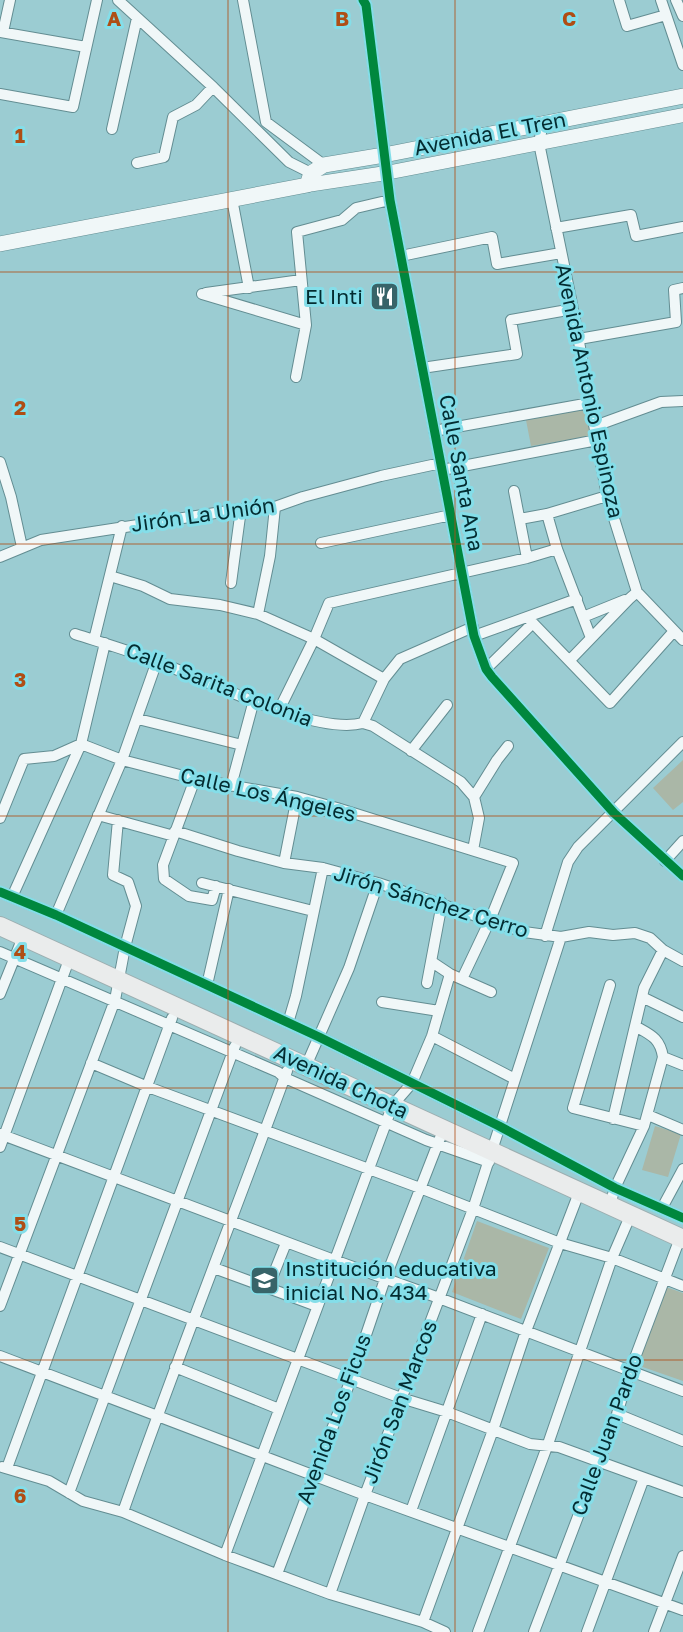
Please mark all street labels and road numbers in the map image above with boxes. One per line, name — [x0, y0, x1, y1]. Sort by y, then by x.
street label: Avenida El Tren — [412, 106, 568, 160]
street label: Avenida Antonio Espinoza — [550, 261, 630, 520]
street label: Calle Santa Ana — [434, 392, 490, 553]
street label: Jirón La Unión — [129, 491, 276, 537]
street label: Calle Sarita Colonia — [122, 636, 316, 732]
street label: Calle Los Ángeles — [178, 761, 359, 827]
street label: Jirón Sánchez Cerro — [331, 859, 532, 943]
street label: Avenida Chota — [270, 1039, 413, 1124]
street label: Jirón San Marcos — [356, 1316, 442, 1487]
street label: Avenida Los Ficus — [290, 1330, 376, 1507]
street label: Calle Juan Pardo — [565, 1350, 647, 1519]

